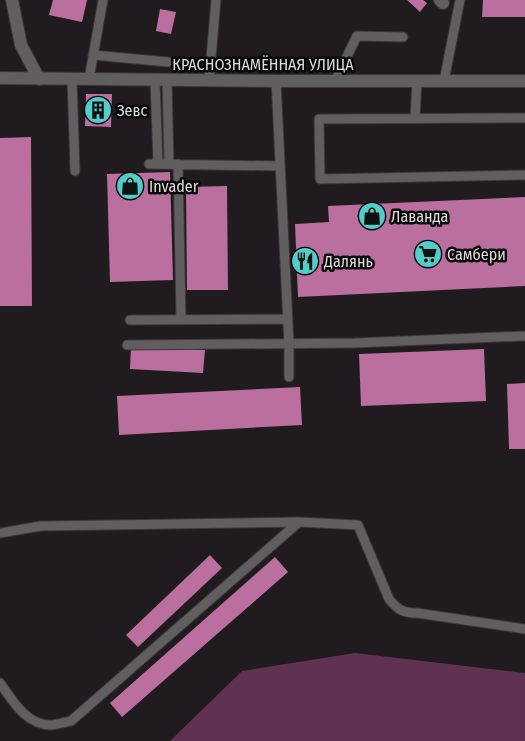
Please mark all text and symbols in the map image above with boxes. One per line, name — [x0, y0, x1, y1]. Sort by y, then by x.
street label: КРАСНОЗНАМЁННАЯ УЛИЦА — [172, 55, 354, 74]
building icon: Зевс — [83, 95, 113, 125]
place label: Зевс — [117, 101, 147, 120]
shop icon: Invader — [115, 171, 145, 201]
place label: Invader — [149, 177, 199, 196]
shop icon: Лаванда — [357, 201, 387, 231]
place label: Лаванда — [391, 207, 449, 226]
supermarket icon: Самбери — [413, 239, 443, 269]
place label: Самбери — [447, 245, 506, 264]
restaurant icon: Далянь — [290, 246, 320, 276]
place label: Далянь — [323, 252, 373, 271]

